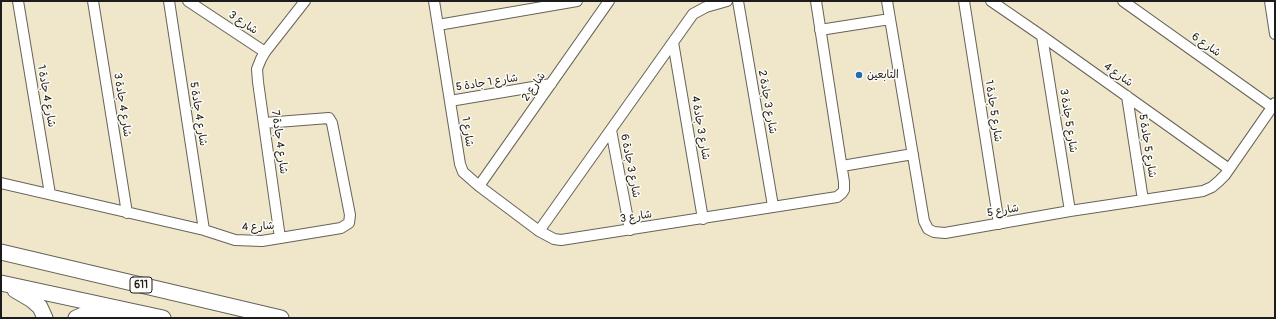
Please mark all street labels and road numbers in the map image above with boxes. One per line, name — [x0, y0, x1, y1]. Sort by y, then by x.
street label: شارع 3 — [226, 8, 260, 38]
street label: شارع 6 — [1189, 30, 1223, 60]
street label: شارع 4 — [1101, 60, 1135, 90]
street label: شارع 4 جادة 1 — [34, 64, 58, 128]
street label: شارع 3 جادة 2 — [755, 69, 779, 135]
street label: شارع 2 — [519, 70, 549, 104]
street label: شارع 4 جادة 3 — [110, 72, 134, 138]
street label: شارع 1 جادة 5 — [455, 72, 519, 94]
street label: شارع 5 جادة 1 — [982, 79, 1004, 143]
street label: شارع 4 جادة 5 — [186, 81, 210, 147]
street label: شارع 5 جادة 3 — [1056, 88, 1080, 154]
street label: شارع 3 جادة 4 — [688, 95, 712, 161]
street label: شارع 4 جادة 7 — [268, 109, 290, 175]
street label: شارع 5 جادة 5 — [1135, 113, 1159, 179]
street label: شارع 1 — [458, 116, 476, 148]
street label: شارع 3 جادة 6 — [617, 133, 643, 199]
street label: شارع 5 — [986, 202, 1020, 220]
street label: شارع 3 — [619, 208, 653, 226]
street label: شارع 4 — [241, 220, 275, 234]
road number: 611 — [130, 277, 152, 293]

